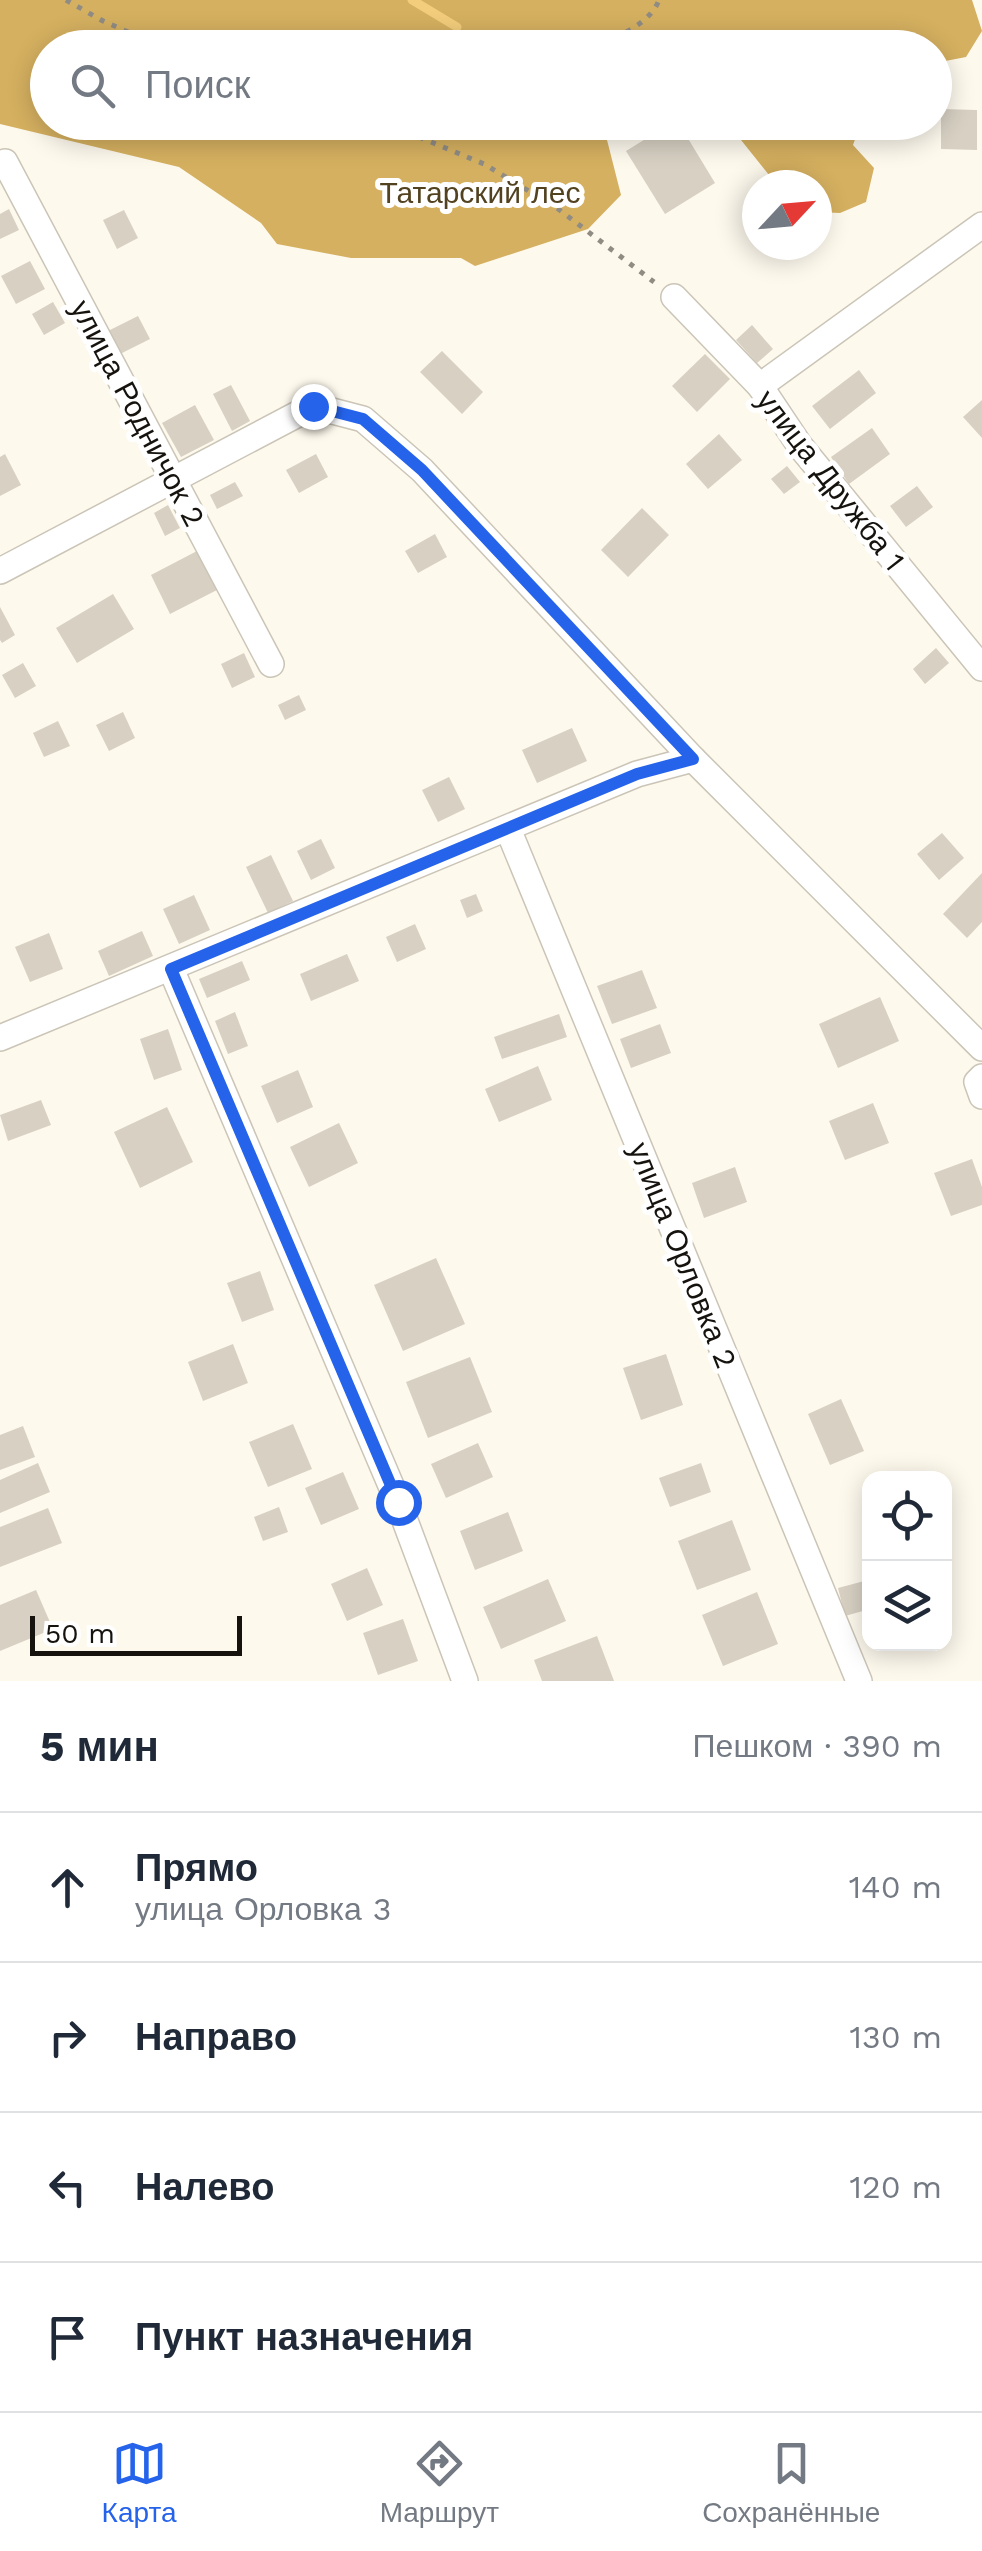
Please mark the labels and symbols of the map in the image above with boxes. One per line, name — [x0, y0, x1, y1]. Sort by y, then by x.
north arrow — [742, 170, 832, 260]
park label: Татарский лес — [380, 175, 580, 210]
street label: улица Родничок 2 — [64, 294, 212, 532]
street label: улица Дружба 1 — [750, 383, 912, 577]
route end — [291, 384, 337, 430]
street label: улица Орловка 2 — [622, 1137, 744, 1373]
route start — [376, 1480, 422, 1526]
scale bar — [30, 1611, 242, 1656]

